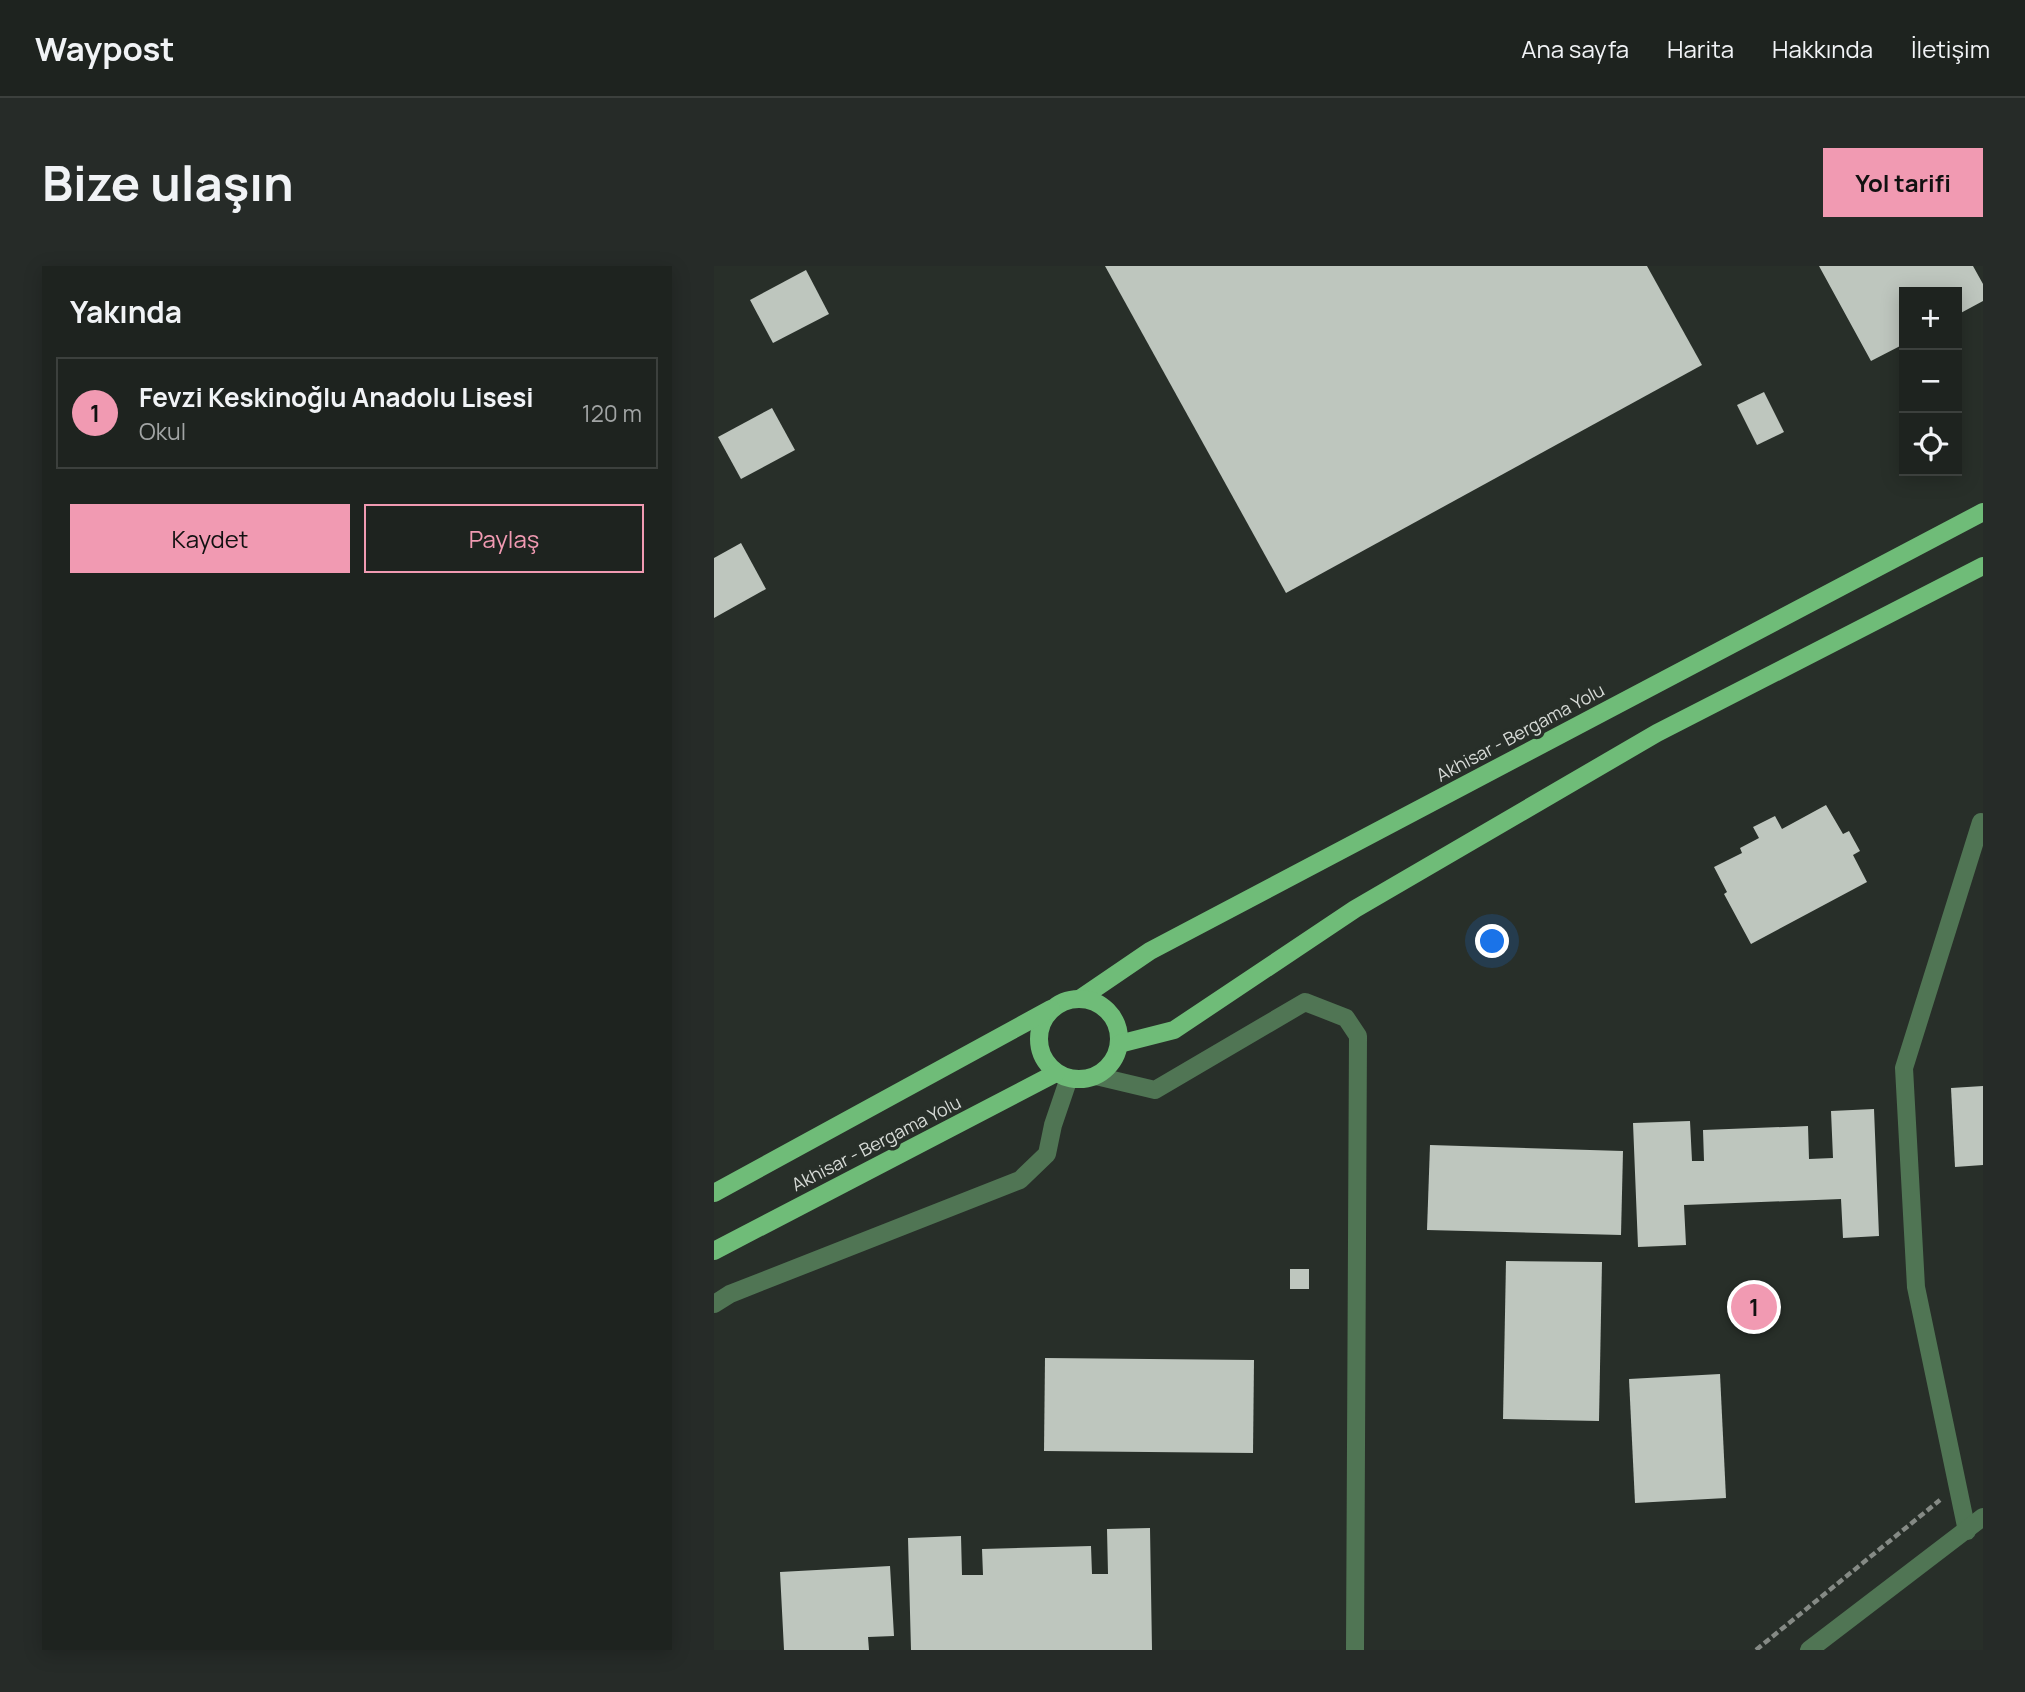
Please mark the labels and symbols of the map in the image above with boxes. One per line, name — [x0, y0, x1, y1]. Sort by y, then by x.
street label: Akhisar - Bergama Yolu — [1432, 677, 1608, 787]
your location — [1475, 924, 1509, 958]
street label: Akhisar - Bergama Yolu — [787, 1090, 965, 1196]
pin: 1 — [1731, 1281, 1777, 1333]

